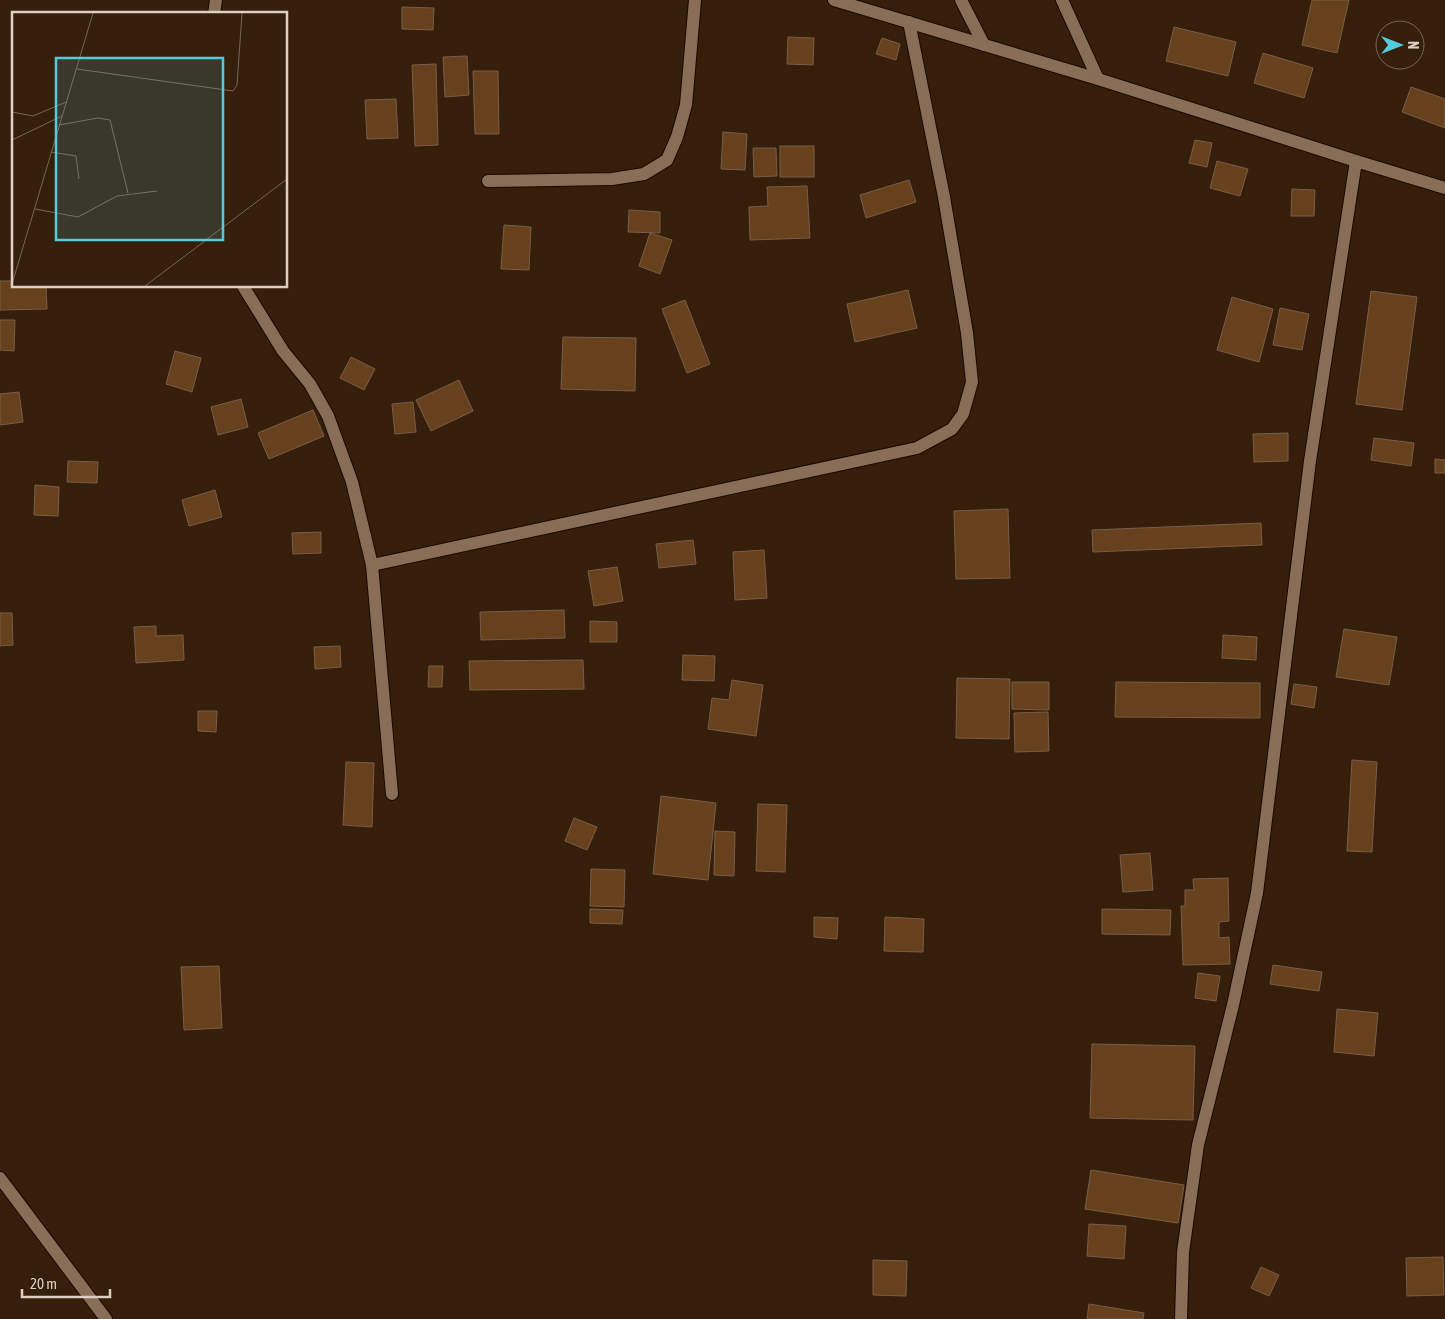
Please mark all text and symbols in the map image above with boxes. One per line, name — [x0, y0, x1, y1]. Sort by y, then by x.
inset map — [12, 12, 288, 288]
north arrow — [1375, 20, 1425, 70]
text: N — [1405, 41, 1421, 49]
scale bar — [22, 1266, 110, 1298]
text: 20 m — [30, 1275, 57, 1292]

